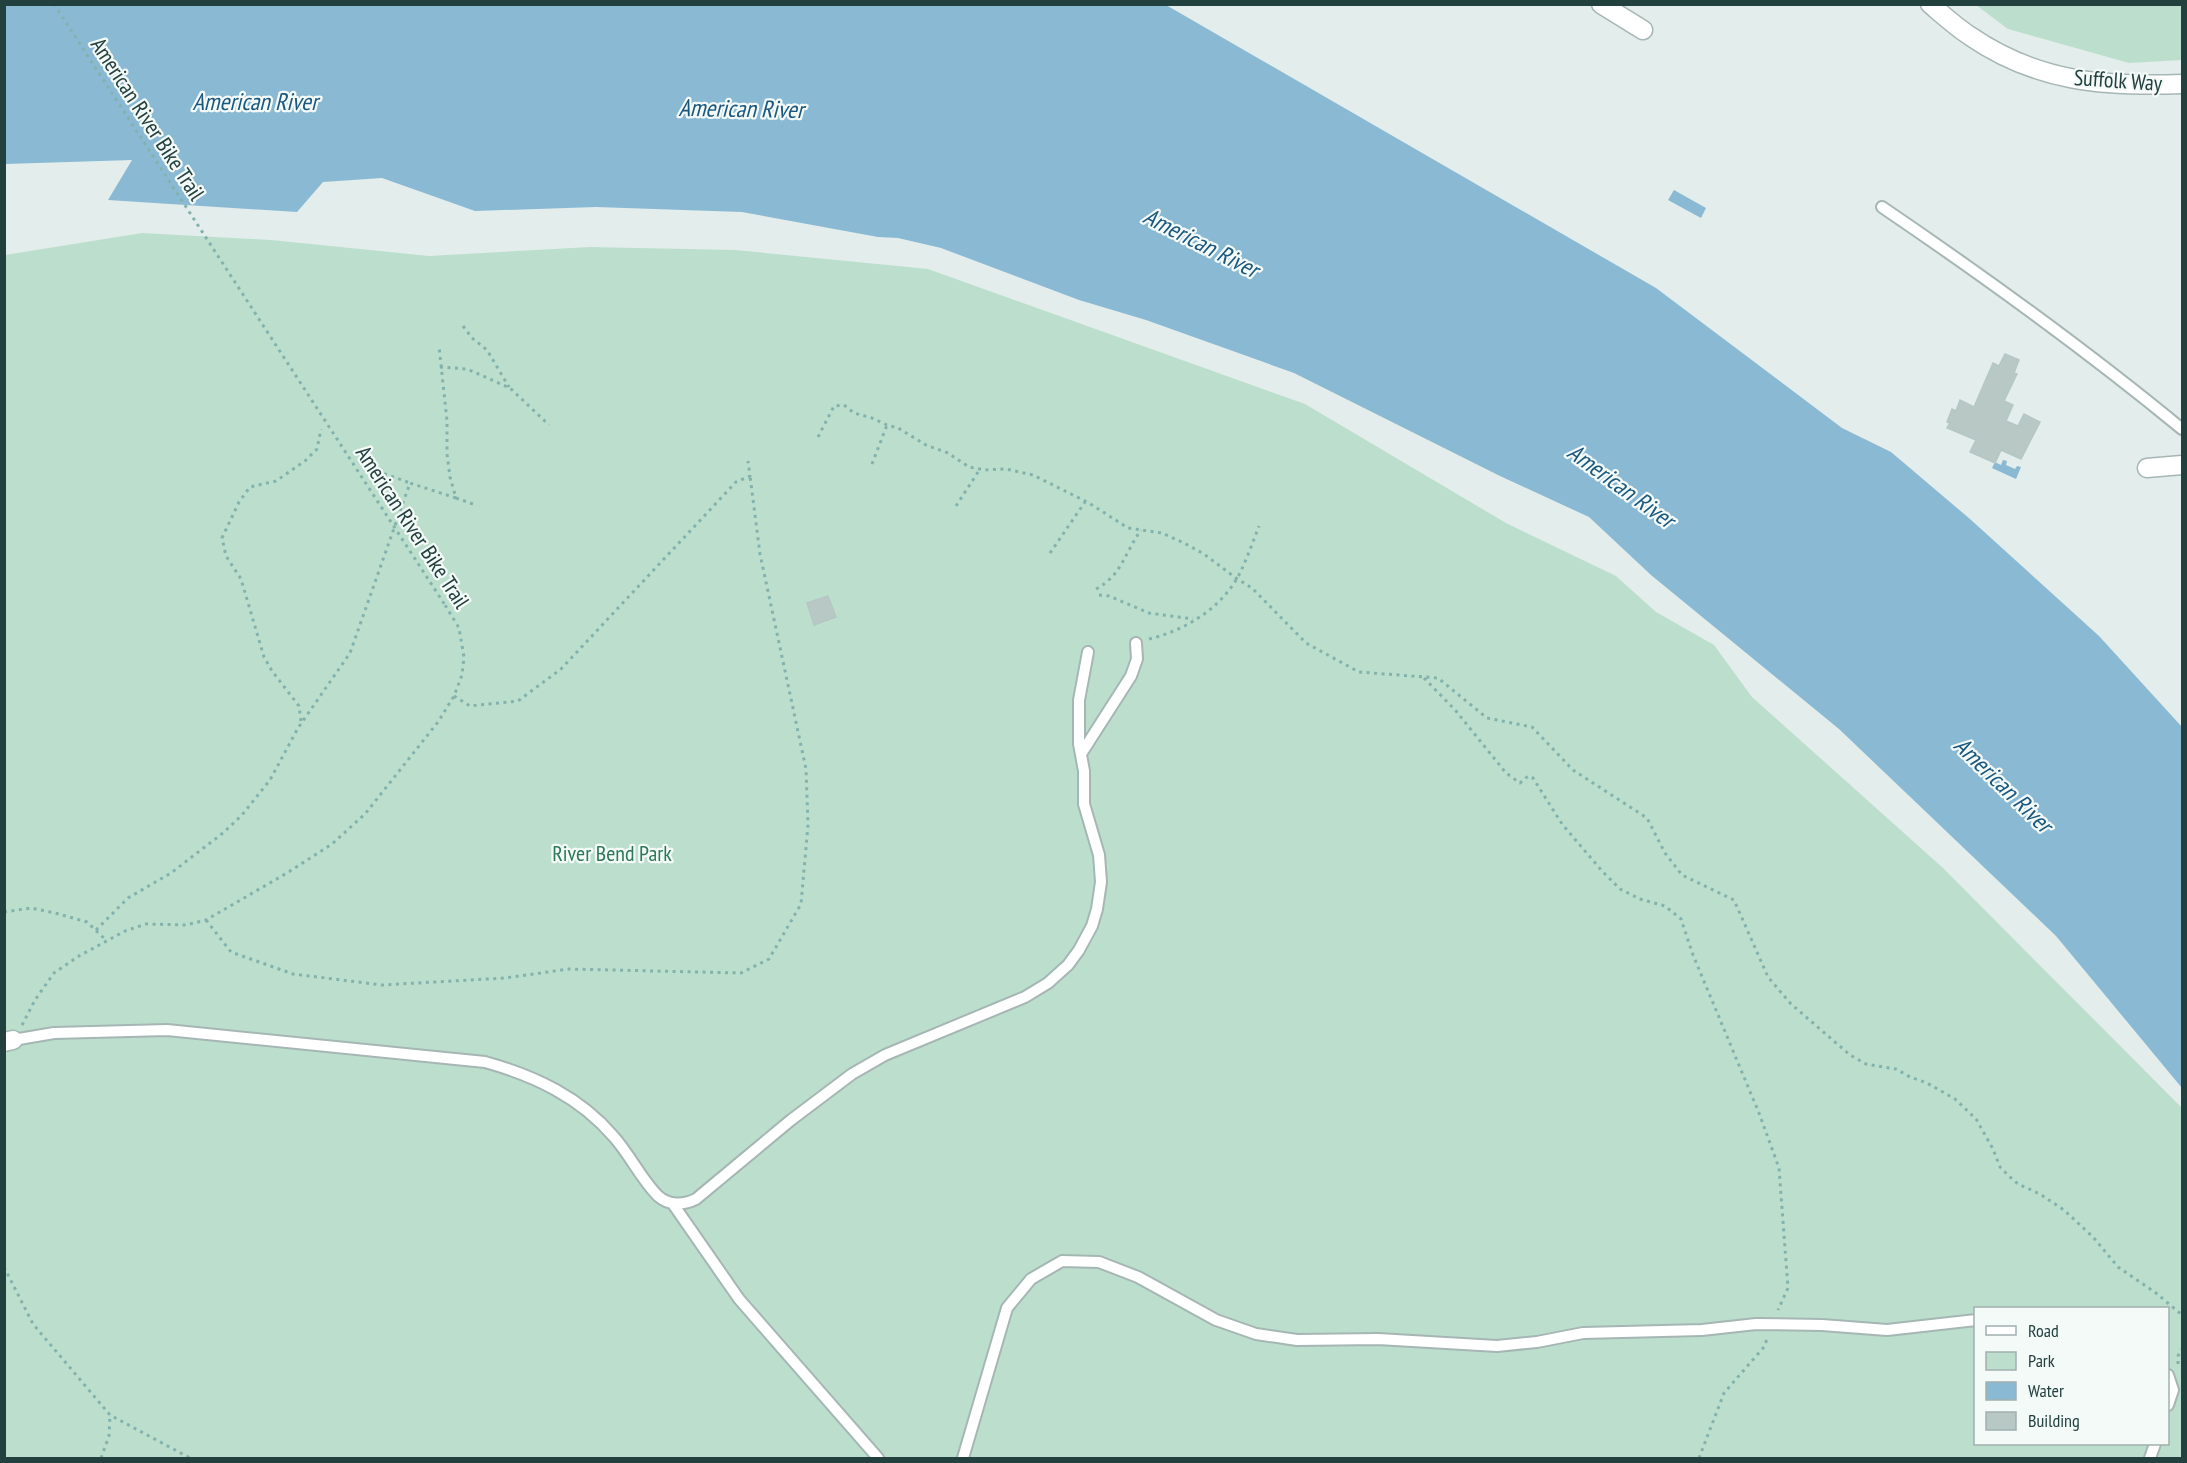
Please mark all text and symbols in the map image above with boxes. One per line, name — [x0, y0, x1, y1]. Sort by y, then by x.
street label: American River Bike Trail — [85, 32, 212, 206]
street label: Suffolk Way — [2073, 63, 2164, 97]
water label: American River — [193, 86, 321, 117]
water label: American River — [678, 92, 807, 125]
water label: American River — [1139, 200, 1267, 286]
water label: American River — [1562, 436, 1684, 537]
street label: American River Bike Trail — [350, 440, 477, 614]
water label: American River — [1948, 730, 2062, 842]
park label: River Bend Park — [552, 839, 672, 867]
legend — [1974, 1307, 2169, 1445]
text: Road — [2028, 1319, 2059, 1342]
text: Park — [2028, 1349, 2055, 1372]
text: Water — [2028, 1379, 2064, 1402]
text: Building — [2028, 1409, 2080, 1432]

